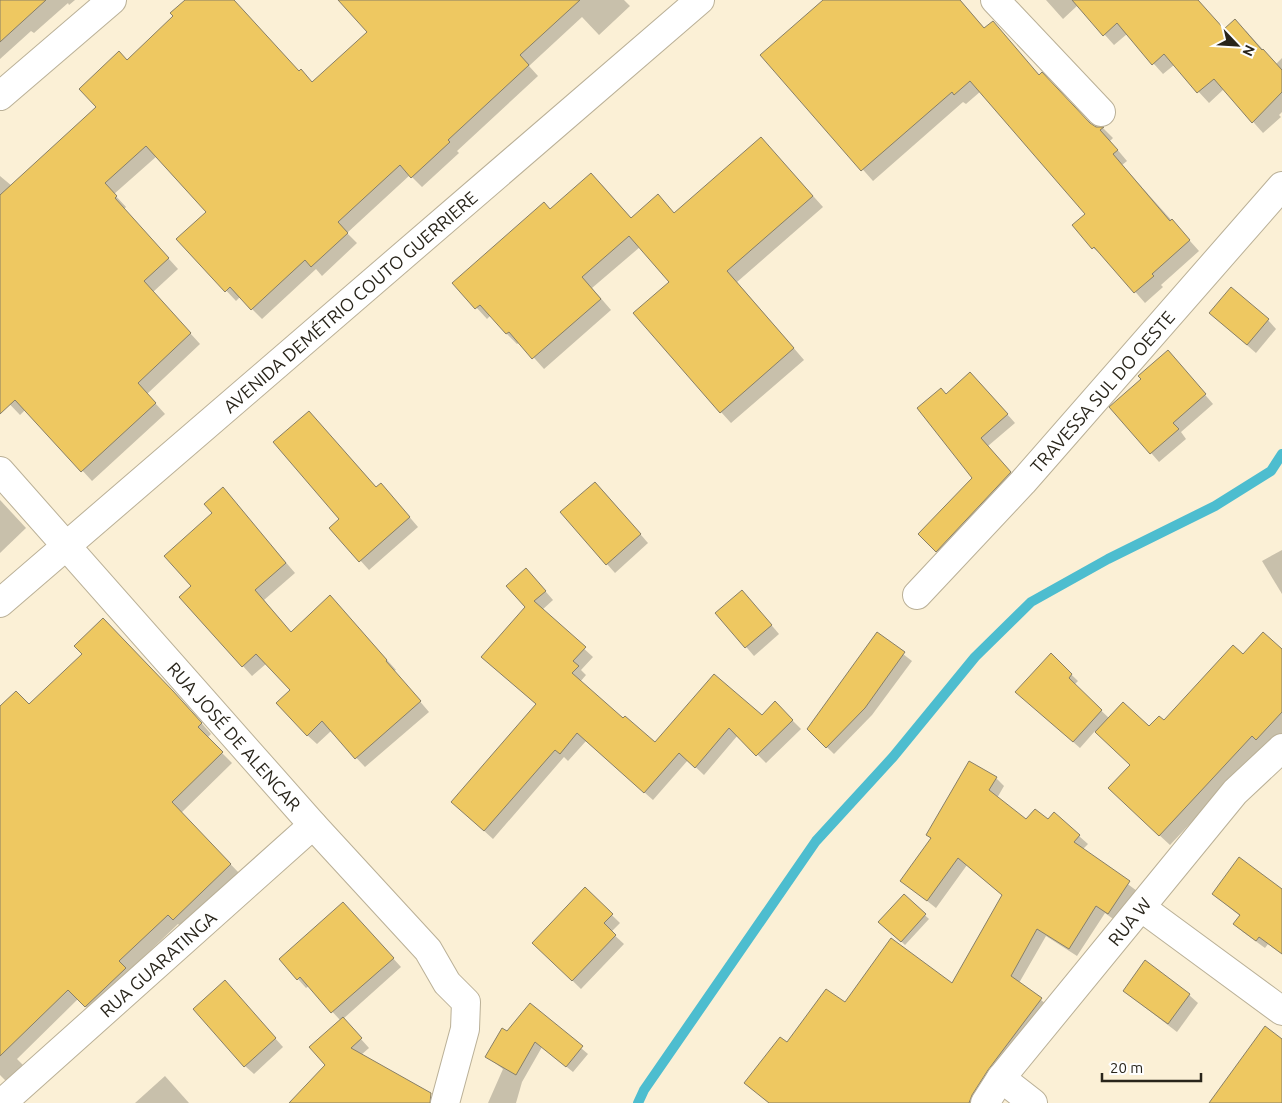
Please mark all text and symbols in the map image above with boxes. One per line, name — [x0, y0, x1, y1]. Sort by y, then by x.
north arrow — [1212, 20, 1262, 70]
text: N — [1239, 42, 1258, 59]
street label: AVENIDA DEMÉTRIO COUTO GUERRIERE — [219, 187, 481, 416]
street label: TRAVESSA SUL DO OESTE — [1026, 307, 1178, 477]
street label: RUA JOSÉ DE ALENCAR — [164, 658, 305, 814]
street label: RUA W — [1104, 893, 1155, 949]
street label: RUA GUARATINGA — [96, 906, 220, 1021]
scale bar — [1102, 1050, 1201, 1082]
text: 20 m — [1110, 1059, 1143, 1076]

